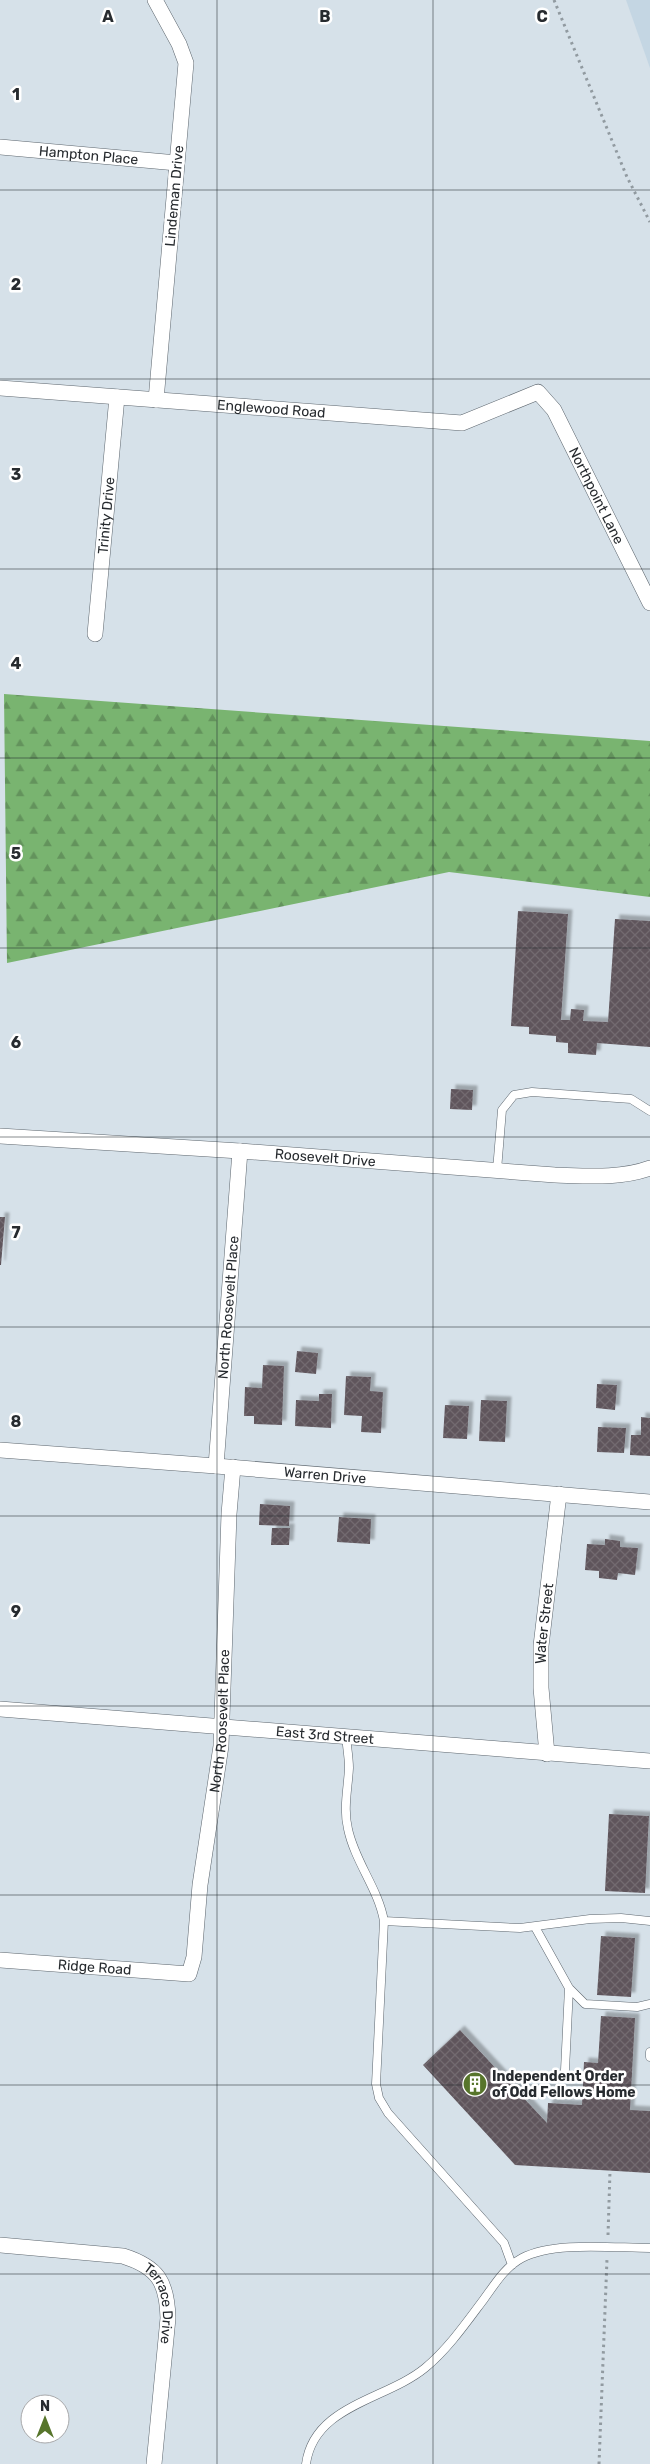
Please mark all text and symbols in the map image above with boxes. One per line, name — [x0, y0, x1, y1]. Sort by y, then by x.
text: A — [102, 7, 114, 26]
text: B — [319, 7, 331, 26]
text: C — [536, 7, 548, 26]
text: 1 — [12, 85, 20, 104]
street label: Hampton Place — [38, 143, 139, 168]
street label: Lindeman Drive — [162, 144, 187, 247]
text: 2 — [11, 275, 21, 294]
street label: Englewood Road — [216, 396, 326, 422]
street label: Northpoint Lane — [565, 444, 627, 547]
text: 3 — [11, 465, 21, 484]
street label: Trinity Drive — [94, 476, 119, 555]
text: 4 — [11, 654, 22, 673]
text: 5 — [11, 844, 21, 863]
text: 6 — [11, 1033, 21, 1052]
street label: Roosevelt Drive — [274, 1146, 377, 1170]
text: 7 — [11, 1223, 21, 1242]
street label: North Roosevelt Place — [215, 1235, 243, 1380]
text: 8 — [11, 1412, 22, 1431]
street label: Warren Drive — [283, 1464, 367, 1487]
street label: Water Street — [533, 1582, 557, 1664]
text: 9 — [11, 1602, 21, 1621]
street label: North Roosevelt Place — [206, 1649, 233, 1794]
street label: East 3rd Street — [275, 1723, 375, 1748]
street label: Ridge Road — [57, 1956, 132, 1979]
place label: Independent Order of Odd Fellows Home — [492, 2068, 636, 2101]
building icon: Independent Order of Odd Fellows Home — [462, 2071, 488, 2097]
street label: Terrace Drive — [140, 2259, 176, 2345]
north arrow — [20, 2394, 70, 2444]
text: N — [40, 2398, 50, 2415]

